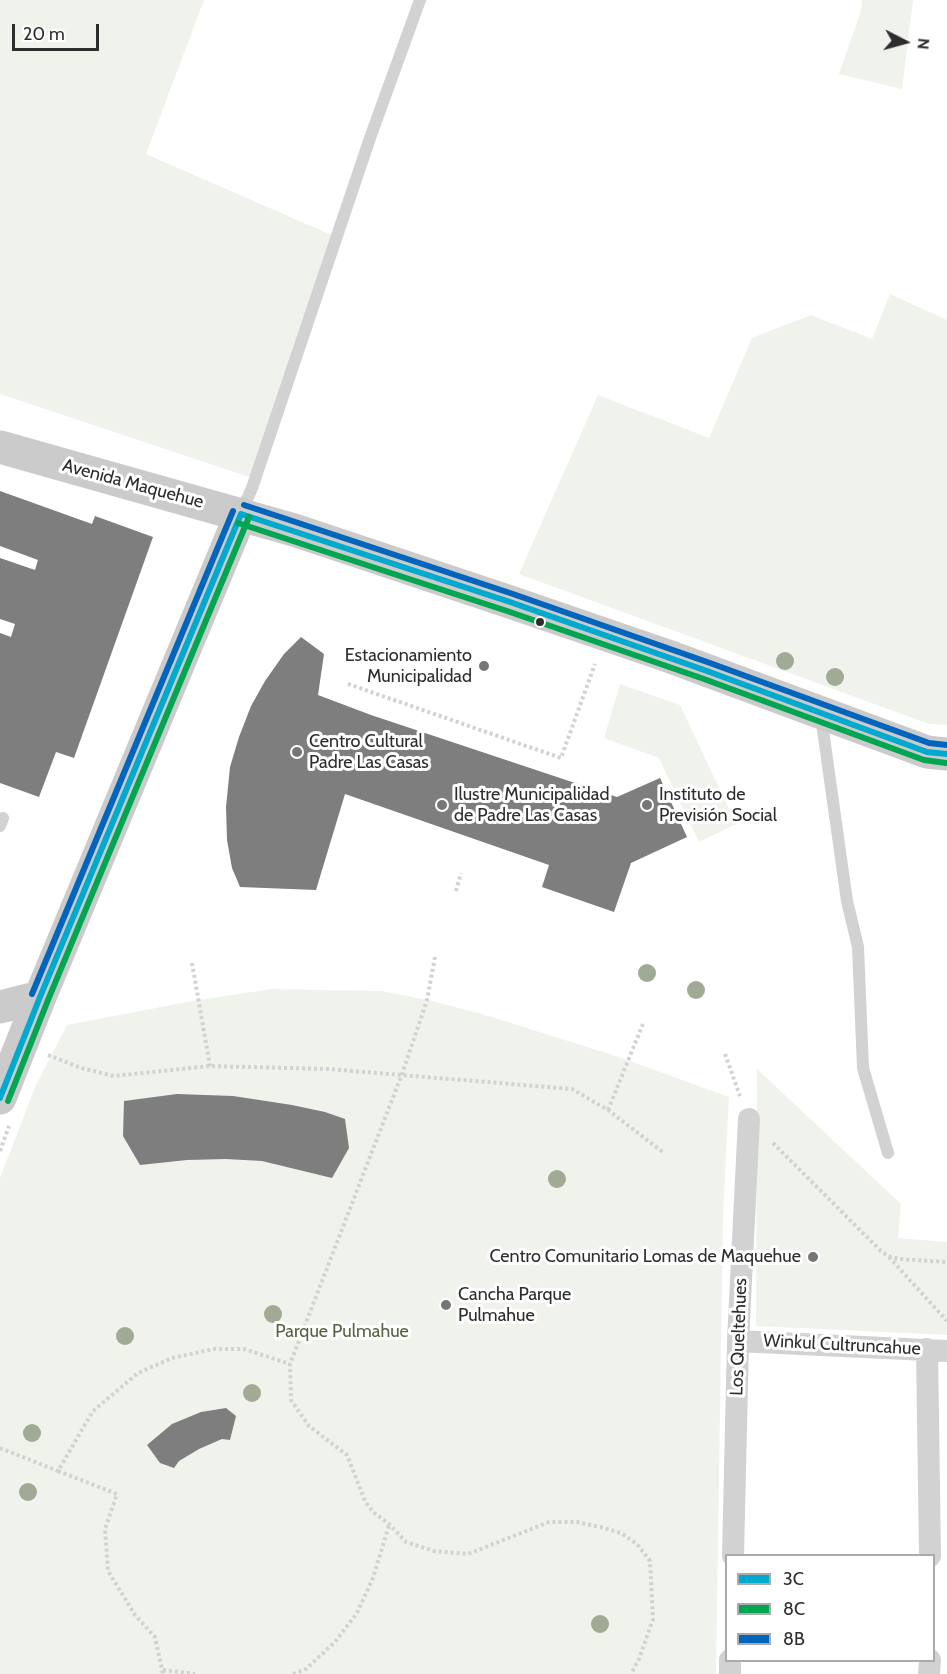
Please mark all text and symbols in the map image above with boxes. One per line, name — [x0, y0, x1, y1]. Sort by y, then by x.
scale bar — [15, 12, 102, 50]
north arrow — [875, 12, 935, 72]
text: 20 m — [23, 23, 65, 45]
text: N — [913, 37, 933, 51]
street label: Avenida Maquehue — [60, 455, 206, 513]
unlabelled marker — [534, 616, 546, 628]
place label: Estacionamiento Municipalidad — [345, 645, 472, 688]
marker: Estacionamiento Municipalidad — [477, 659, 491, 673]
place label: Centro Cultural Padre Las Casas — [309, 731, 429, 774]
marker: Centro Cultural Padre Las Casas — [290, 745, 304, 759]
place label: Ilustre Municipalidad de Padre Las Casas — [454, 784, 609, 826]
place label: Instituto de Previsión Social — [659, 784, 777, 826]
marker: Ilustre Municipalidad de Padre Las Casas — [435, 798, 449, 812]
marker: Instituto de Previsión Social — [640, 798, 654, 812]
place label: Centro Comunitario Lomas de Maquehue — [489, 1246, 801, 1268]
marker: Centro Comunitario Lomas de Maquehue — [806, 1250, 820, 1264]
street label: Los Queltehues — [726, 1278, 752, 1396]
place label: Cancha Parque Pulmahue — [458, 1284, 571, 1326]
marker: Cancha Parque Pulmahue — [439, 1298, 453, 1312]
park label: Parque Pulmahue — [275, 1321, 409, 1343]
street label: Winkul Cultruncahue — [763, 1330, 921, 1360]
legend — [725, 1554, 935, 1662]
text: 3C — [783, 1568, 804, 1590]
text: 8C — [783, 1598, 805, 1620]
text: 8B — [783, 1628, 805, 1650]

